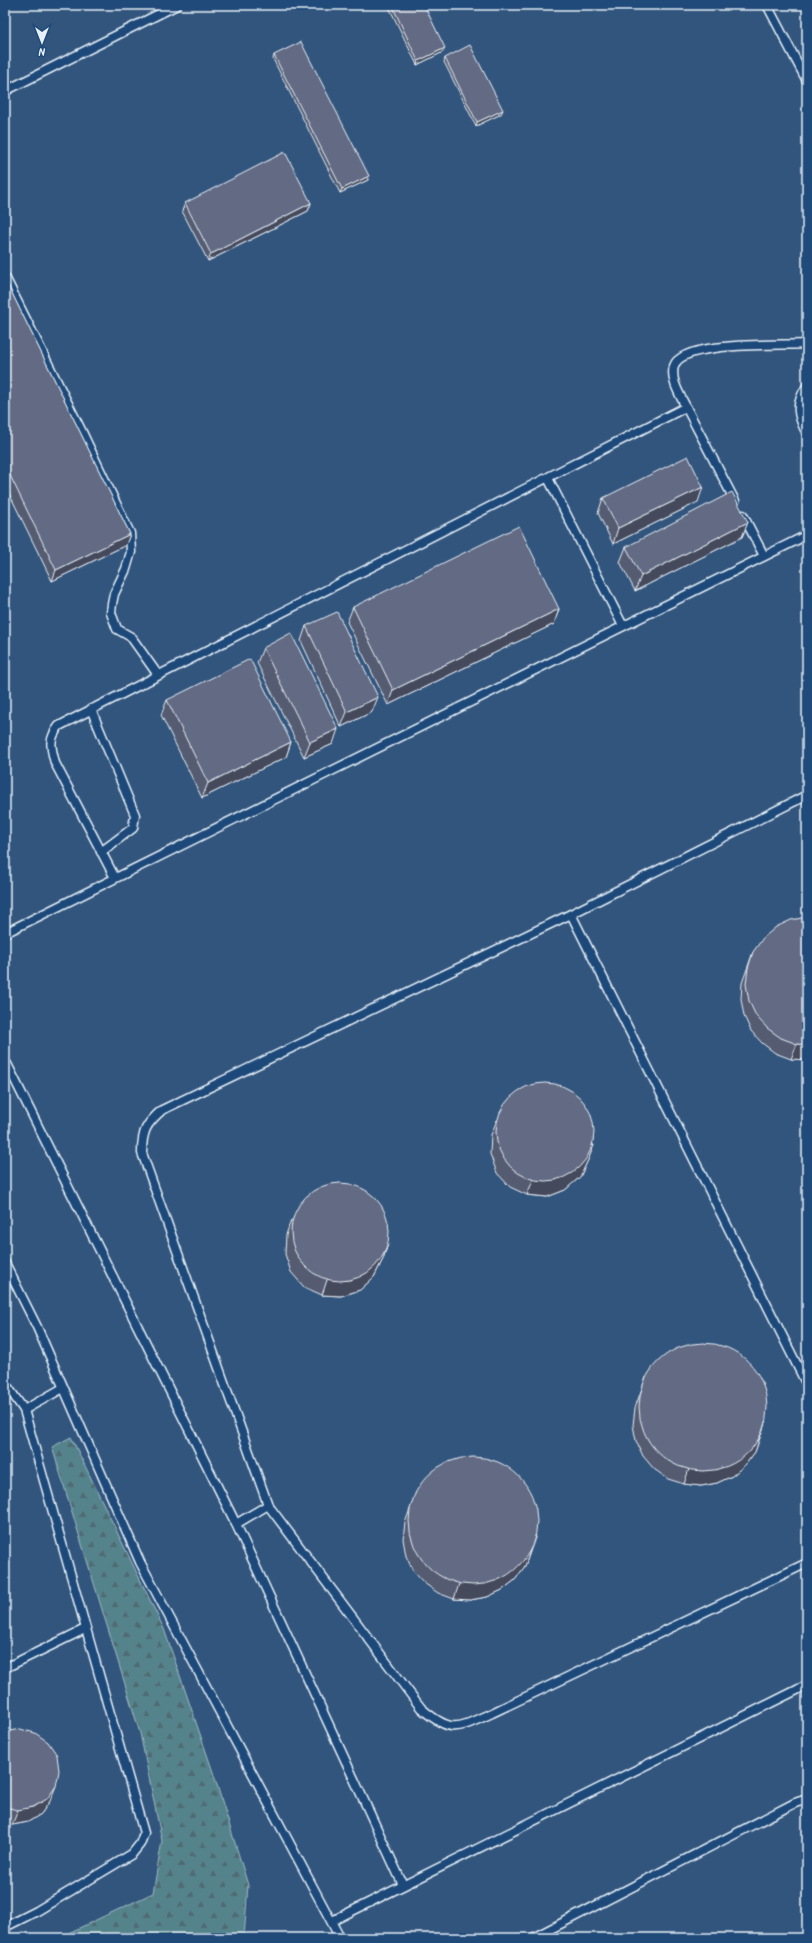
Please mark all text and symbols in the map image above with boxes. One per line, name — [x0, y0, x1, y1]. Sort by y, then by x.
north arrow — [22, 22, 62, 62]
text: N — [38, 42, 45, 60]

